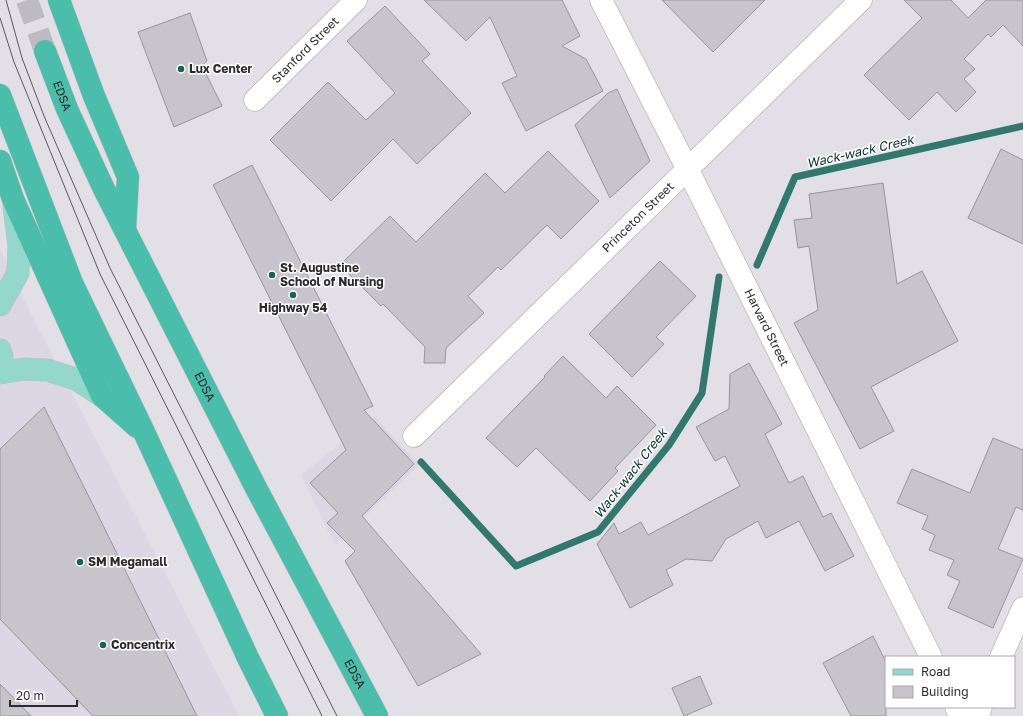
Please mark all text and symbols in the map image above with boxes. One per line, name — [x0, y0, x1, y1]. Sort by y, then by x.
street label: Stanford Street — [268, 13, 342, 86]
place label: Lux Center — [189, 61, 253, 76]
marker: Lux Center — [176, 64, 186, 74]
street label: EDSA — [50, 78, 75, 113]
water label: Wack-wack Creek — [805, 131, 917, 171]
street label: Princeton Street — [599, 179, 677, 256]
place label: St. Augustine School of Nursing — [280, 260, 384, 289]
marker: St. Augustine School of Nursing — [267, 270, 277, 280]
street label: Harvard Street — [741, 286, 793, 369]
marker: Highway 54 — [288, 290, 298, 300]
place label: Highway 54 — [259, 300, 328, 315]
street label: EDSA — [191, 369, 219, 404]
water label: Wack-wack Creek — [590, 424, 671, 521]
place label: SM Megamall — [88, 554, 167, 569]
marker: SM Megamall — [75, 557, 85, 567]
place label: Concentrix — [111, 637, 175, 652]
marker: Concentrix — [98, 640, 108, 650]
street label: EDSA — [341, 656, 369, 691]
legend — [885, 656, 1015, 708]
text: Road — [921, 664, 950, 679]
scale bar — [10, 682, 77, 708]
text: Building — [921, 684, 969, 699]
text: 20 m — [16, 688, 44, 703]

